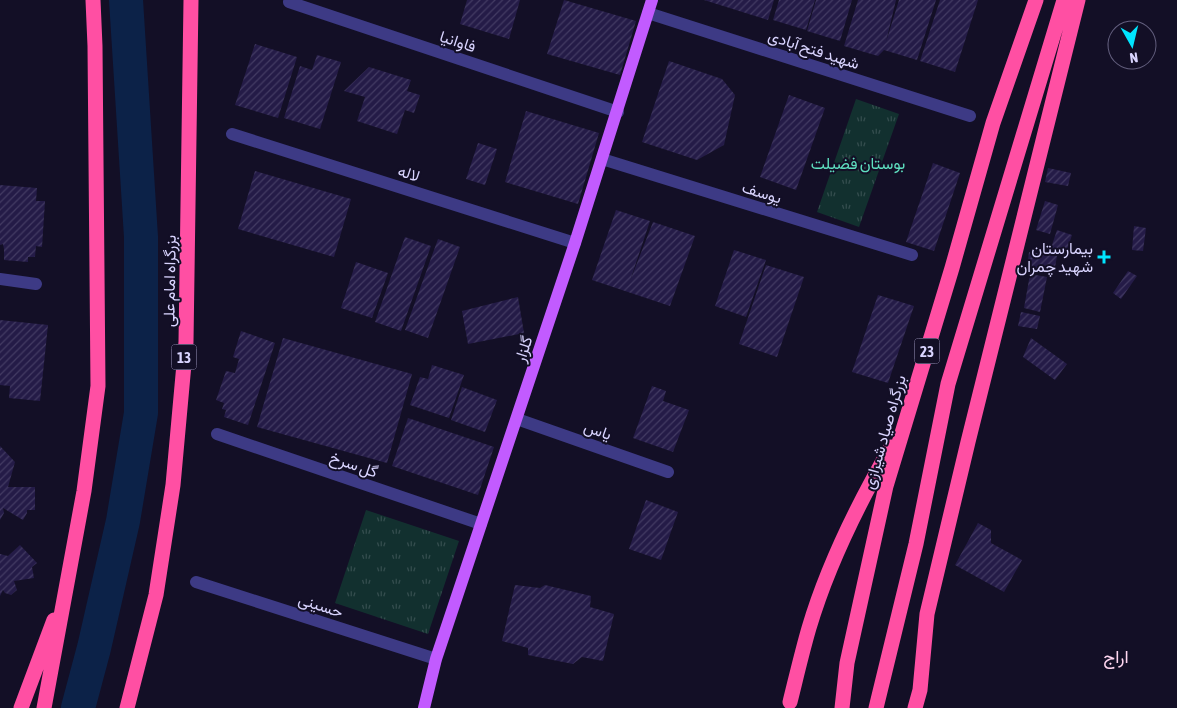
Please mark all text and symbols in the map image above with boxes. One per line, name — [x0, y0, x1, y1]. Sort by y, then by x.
north arrow — [1107, 20, 1157, 70]
street label: شهید فتح آبادی — [765, 26, 862, 75]
street label: فاوانیا — [437, 27, 478, 57]
text: N — [1129, 49, 1139, 66]
park label: بوستان فضیلت — [811, 154, 905, 174]
street label: لاله — [396, 161, 422, 185]
street label: یوسف — [739, 177, 784, 208]
street label: بزرگراه امام علی — [159, 235, 181, 327]
place label: بیمارستان شهید چمران — [1016, 239, 1093, 278]
marker: بیمارستان شهید چمران — [1097, 250, 1111, 264]
street label: گلزار — [510, 334, 538, 366]
road number: 23 — [914, 338, 940, 364]
road number: 13 — [172, 344, 196, 370]
street label: بزرگراه صیاد شیرازی — [859, 373, 911, 492]
street label: یاس — [581, 417, 614, 445]
street label: گل سرخ — [327, 447, 380, 483]
street label: حسینی — [296, 589, 346, 623]
district label: اراج — [1103, 646, 1129, 669]

